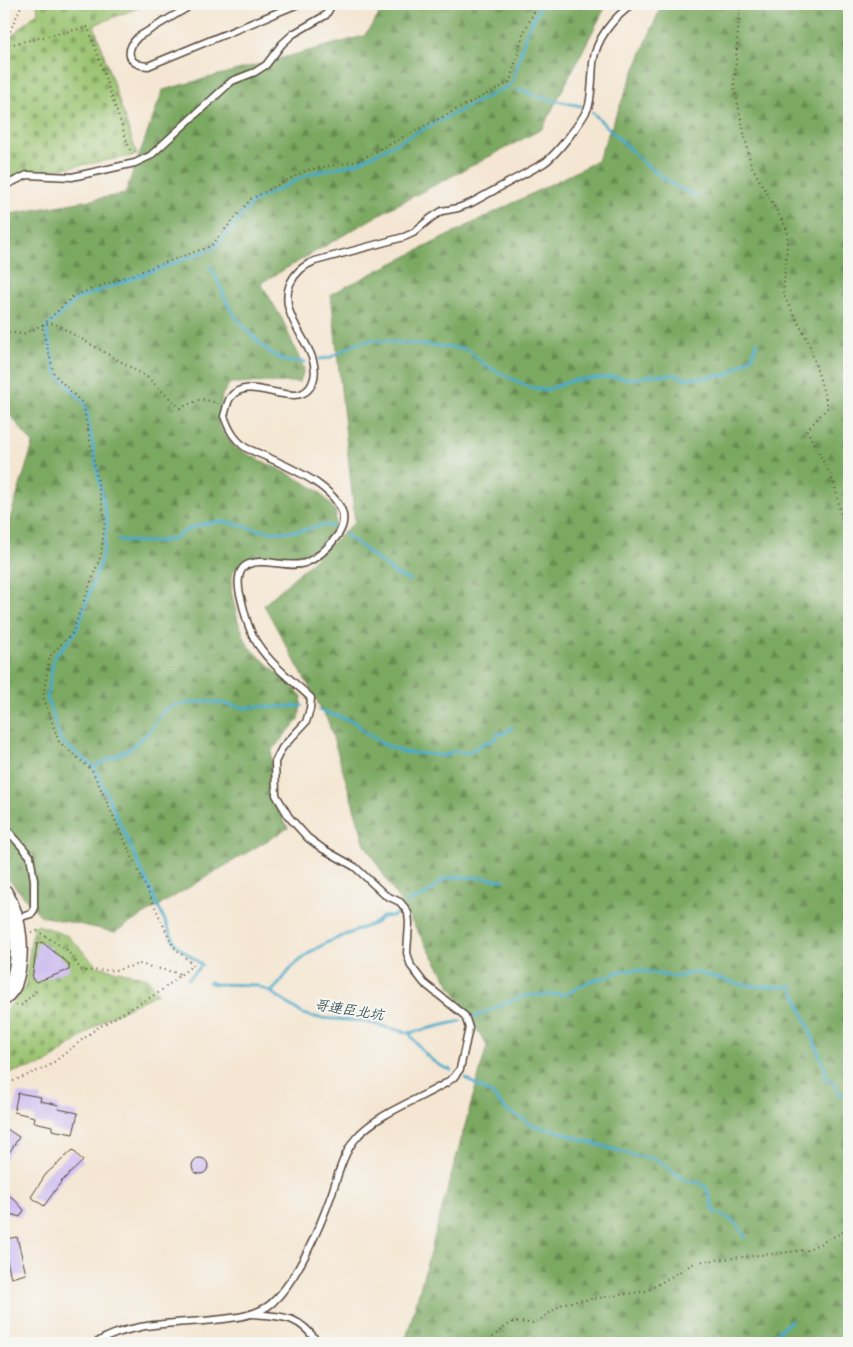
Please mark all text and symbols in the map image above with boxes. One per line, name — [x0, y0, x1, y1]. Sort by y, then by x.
water label: 哥連臣北坑 — [313, 996, 387, 1024]

